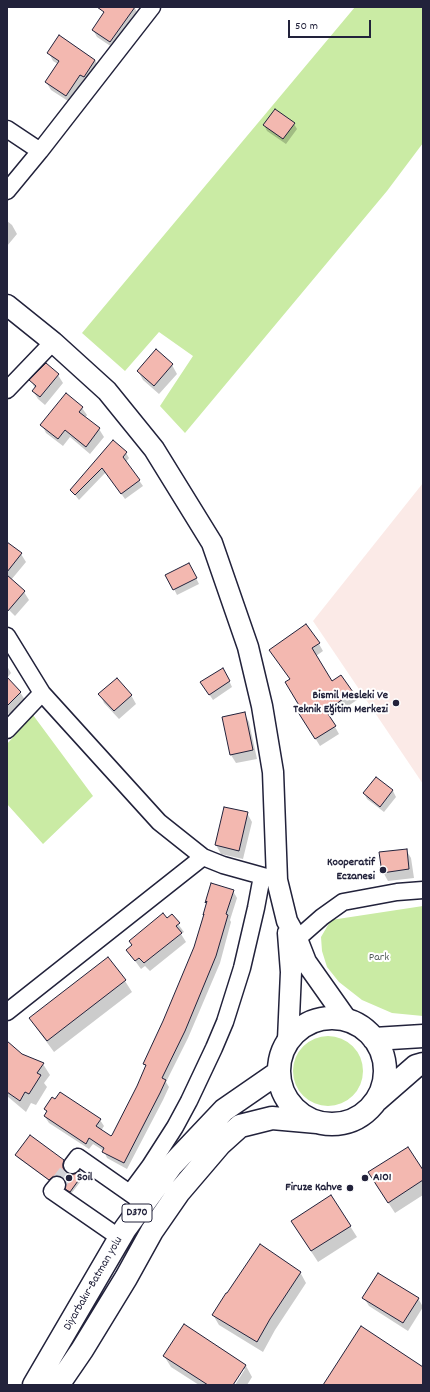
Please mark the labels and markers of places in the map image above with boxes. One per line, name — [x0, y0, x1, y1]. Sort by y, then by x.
place label: Bismil Mesleki Ve Teknik Eğitim Merkezi — [293, 689, 388, 717]
marker: Bismil Mesleki Ve Teknik Eğitim Merkezi — [391, 698, 401, 708]
place label: Kooperatif Eczanesi — [327, 856, 375, 884]
marker: Kooperatif Eczanesi — [378, 865, 388, 875]
place label: Soil — [77, 1171, 93, 1185]
place label: A101 — [373, 1171, 391, 1185]
marker: Soil — [64, 1173, 74, 1183]
marker: A101 — [360, 1173, 370, 1183]
place label: Firuze Kahve — [285, 1181, 342, 1195]
marker: Firuze Kahve — [345, 1183, 355, 1193]

